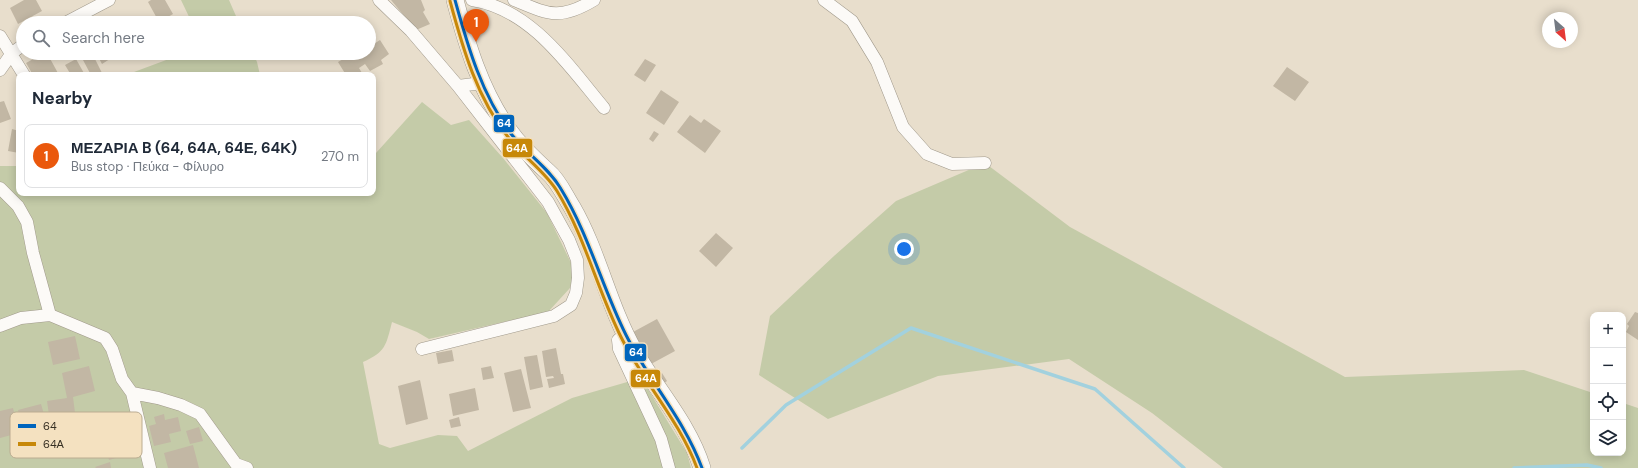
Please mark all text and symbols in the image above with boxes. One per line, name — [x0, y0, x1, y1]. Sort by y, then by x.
pin: 1 — [463, 9, 489, 42]
north arrow — [1542, 12, 1578, 48]
search box — [16, 16, 376, 60]
icon: search — [30, 27, 52, 49]
text: Search here — [62, 28, 145, 48]
text: Nearby — [32, 87, 92, 109]
line badge: 64 — [493, 114, 515, 133]
text: 64 — [497, 116, 511, 130]
text: ΜΕΖΑΡΙΑ B (64, 64Α, 64Ε, 64Κ) — [71, 138, 297, 158]
line badge: 64Α — [502, 138, 533, 158]
text: 64Α — [506, 141, 528, 155]
text: 1 — [44, 148, 48, 165]
text: 270 m — [321, 148, 359, 165]
text: Bus stop · Πεύκα - Φίλυρο — [71, 158, 224, 175]
your location — [894, 239, 914, 259]
map controls — [1590, 312, 1626, 456]
button: + — [1590, 312, 1626, 348]
line badge: 64 — [624, 343, 647, 362]
text: 64 — [629, 345, 643, 359]
button: − — [1590, 348, 1626, 384]
line badge: 64Α — [630, 369, 661, 388]
text: 64Α — [635, 371, 657, 385]
button: locate — [1590, 384, 1626, 420]
legend — [10, 412, 142, 458]
text: 64 — [43, 419, 57, 433]
button: layers — [1590, 420, 1626, 456]
text: 64Α — [43, 437, 65, 451]

